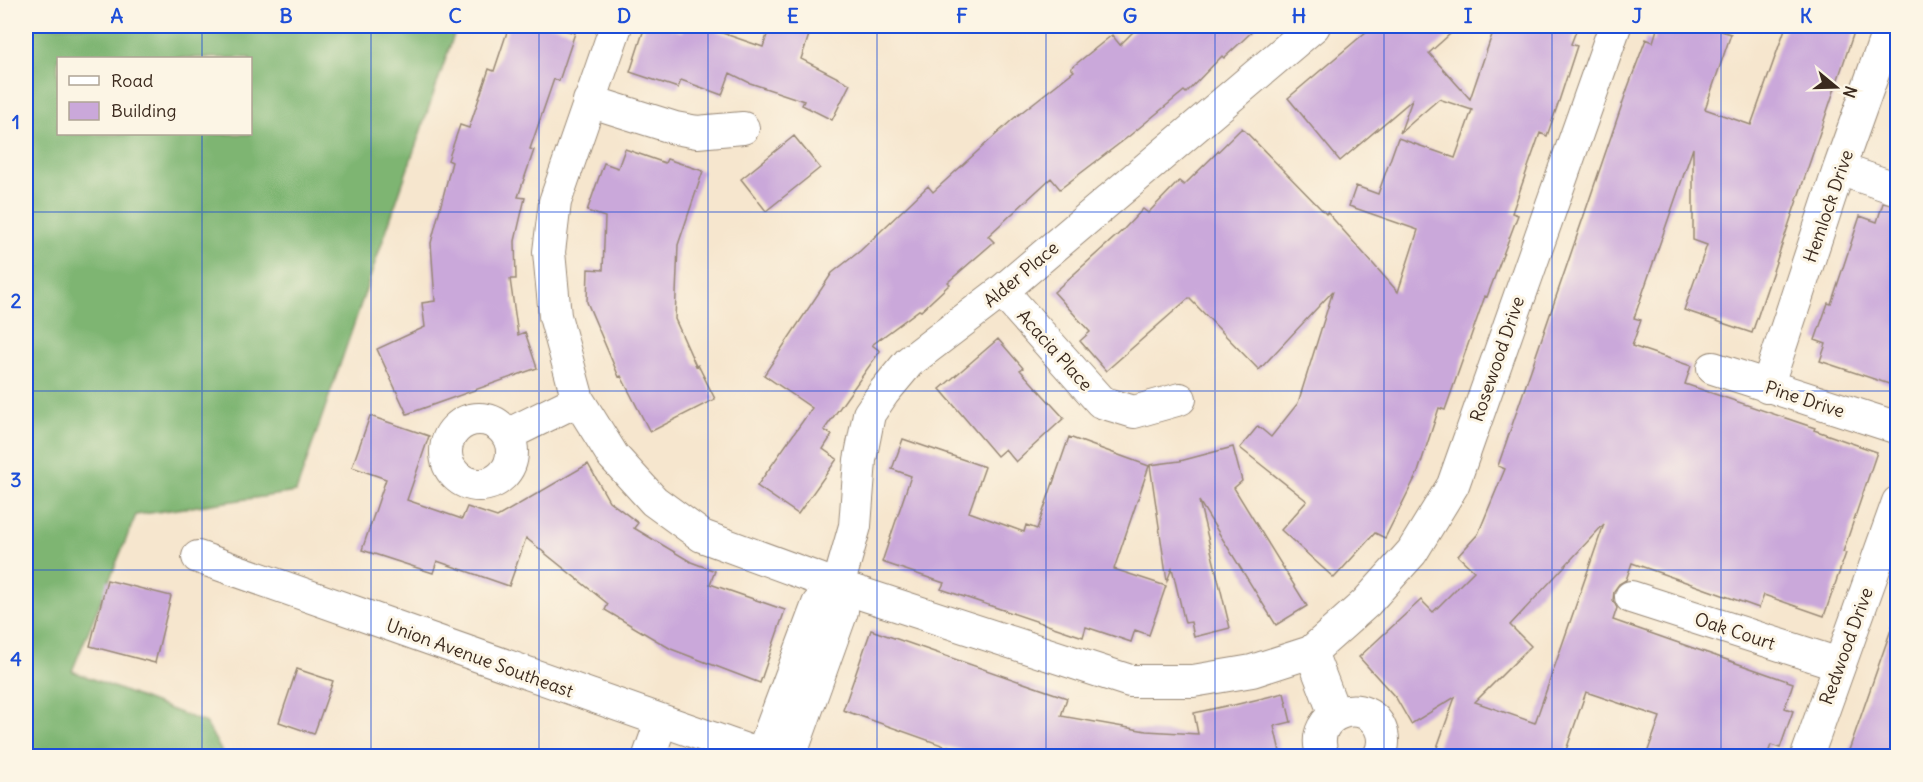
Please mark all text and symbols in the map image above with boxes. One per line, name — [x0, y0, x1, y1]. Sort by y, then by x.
text: A — [111, 3, 124, 28]
text: B — [279, 3, 293, 28]
text: C — [448, 3, 462, 28]
text: D — [617, 3, 631, 28]
text: E — [787, 3, 799, 28]
text: F — [956, 3, 968, 28]
text: G — [1123, 3, 1137, 28]
text: H — [1292, 3, 1306, 28]
text: I — [1464, 3, 1473, 28]
text: J — [1632, 3, 1643, 28]
text: K — [1800, 3, 1813, 28]
legend — [57, 57, 252, 135]
north arrow — [1806, 57, 1866, 117]
text: Road — [111, 69, 154, 92]
text: N — [1839, 83, 1861, 100]
text: Building — [111, 99, 176, 122]
text: 1 — [12, 109, 20, 134]
street label: Hemlock Drive — [1798, 147, 1858, 265]
street label: Alder Place — [979, 236, 1063, 312]
text: 2 — [11, 288, 22, 313]
street label: Rosewood Drive — [1465, 293, 1529, 425]
street label: Acacia Place — [1012, 304, 1098, 396]
street label: Pine Drive — [1763, 375, 1847, 423]
text: 3 — [10, 467, 22, 492]
street label: Redwood Drive — [1814, 584, 1878, 708]
street label: Oak Court — [1692, 607, 1778, 655]
street label: Union Avenue Southeast — [383, 613, 577, 703]
text: 4 — [10, 646, 22, 671]

